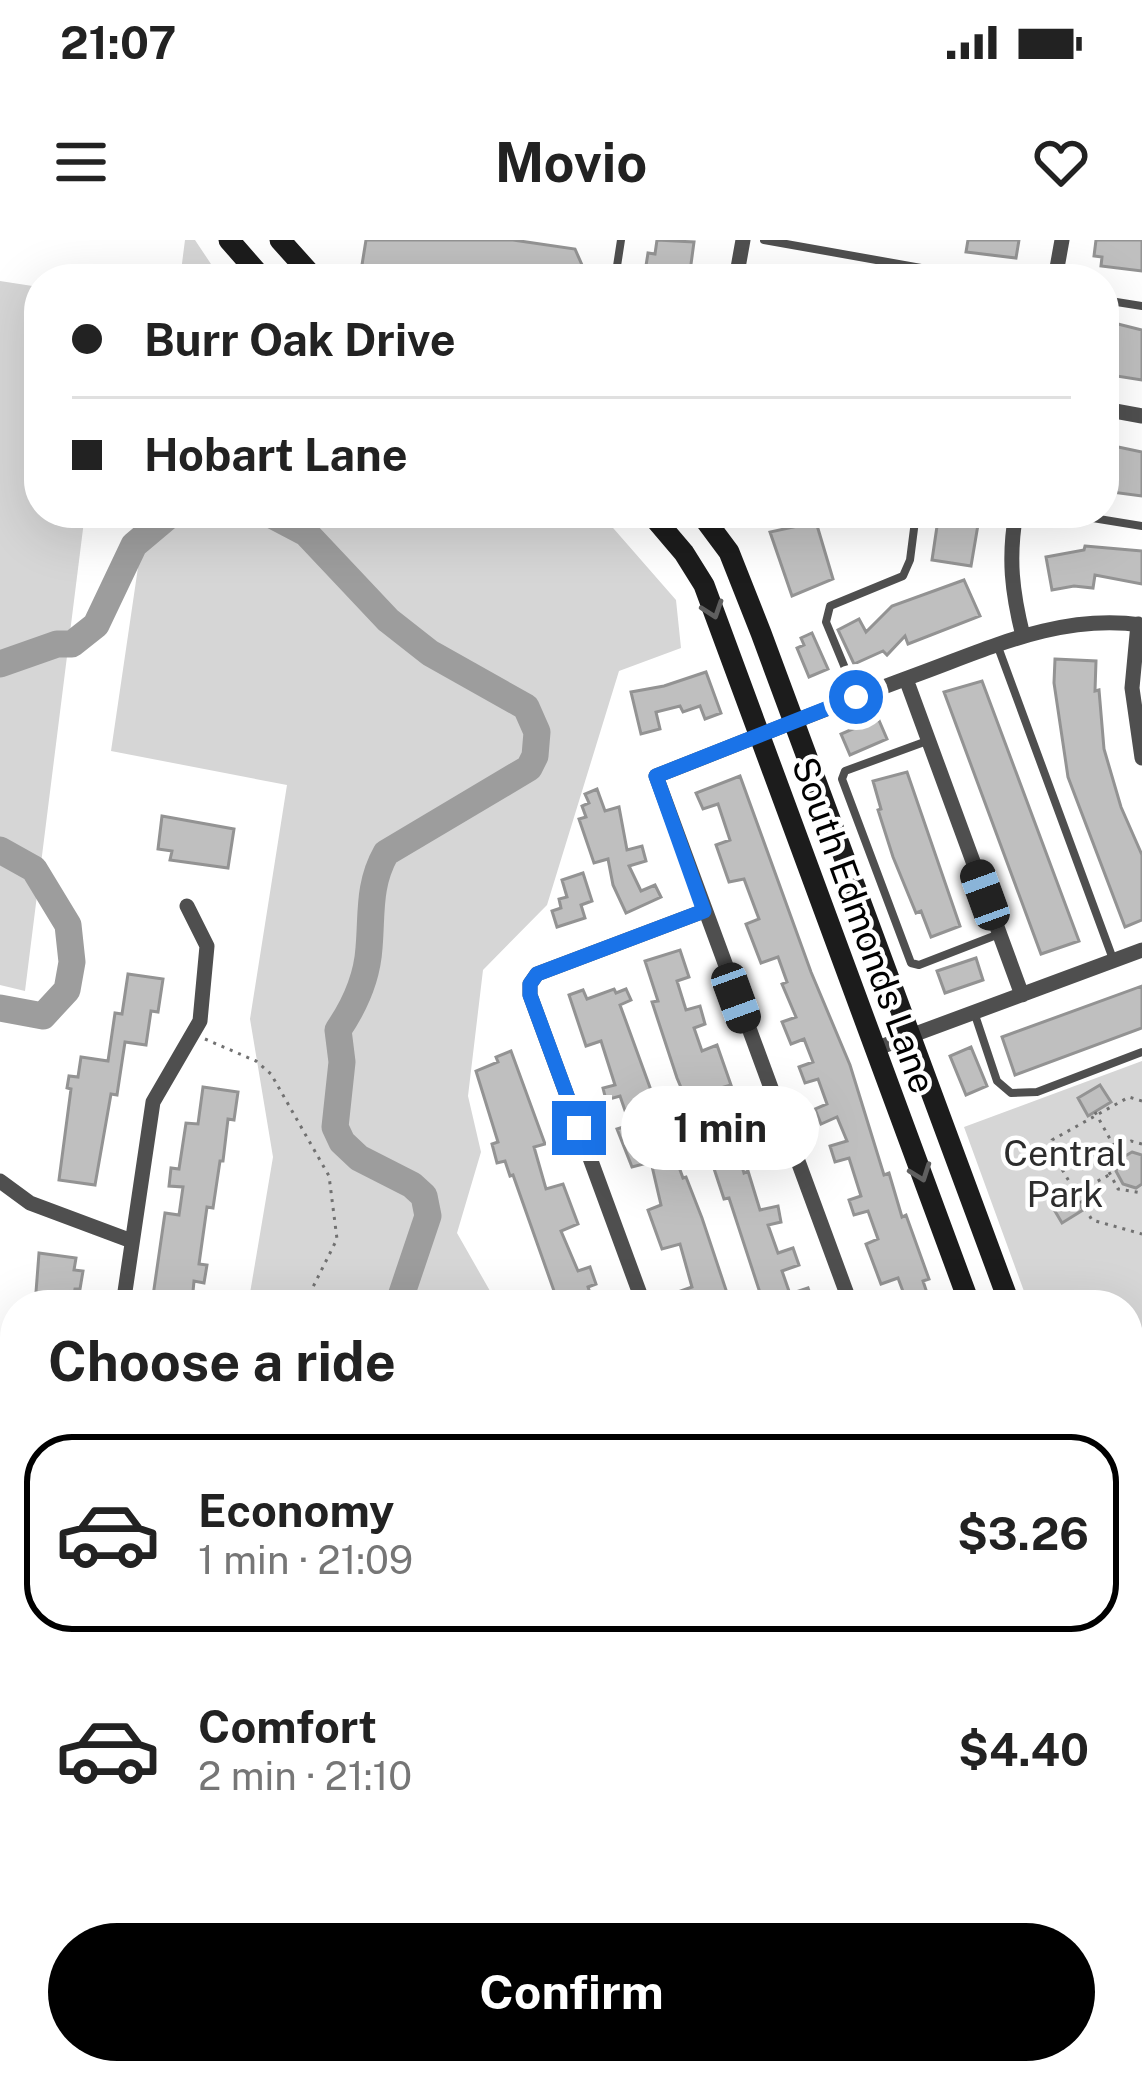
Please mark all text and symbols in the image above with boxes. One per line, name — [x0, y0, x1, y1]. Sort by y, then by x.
text: 21:07 — [60, 16, 176, 69]
icon: menu — [48, 129, 114, 195]
icon: heart — [1028, 129, 1094, 195]
text: Movio — [495, 131, 647, 194]
text: Burr Oak Drive — [144, 313, 456, 366]
text: Hobart Lane — [144, 428, 408, 481]
one-way arrow — [698, 599, 723, 620]
route start — [829, 670, 883, 724]
street label: South Edmonds Lane — [784, 751, 944, 1099]
car — [956, 855, 1014, 935]
car — [707, 958, 765, 1038]
callout: 1 min — [621, 1086, 819, 1170]
route end — [552, 1101, 606, 1155]
text: 1 min — [673, 1105, 767, 1151]
park label: Central Park — [1003, 1132, 1127, 1215]
one-way arrow — [907, 1161, 931, 1182]
text: Choose a ride — [48, 1330, 396, 1393]
icon: car — [54, 1479, 162, 1587]
text: Economy — [198, 1484, 394, 1537]
text: $3.26 — [957, 1507, 1089, 1560]
text: 1 min · 21:09 — [198, 1537, 413, 1583]
icon: car — [54, 1695, 162, 1803]
text: Comfort — [198, 1700, 377, 1753]
text: $4.40 — [958, 1723, 1089, 1776]
text: 2 min · 21:10 — [198, 1753, 412, 1799]
button: Confirm — [48, 1923, 1095, 2061]

